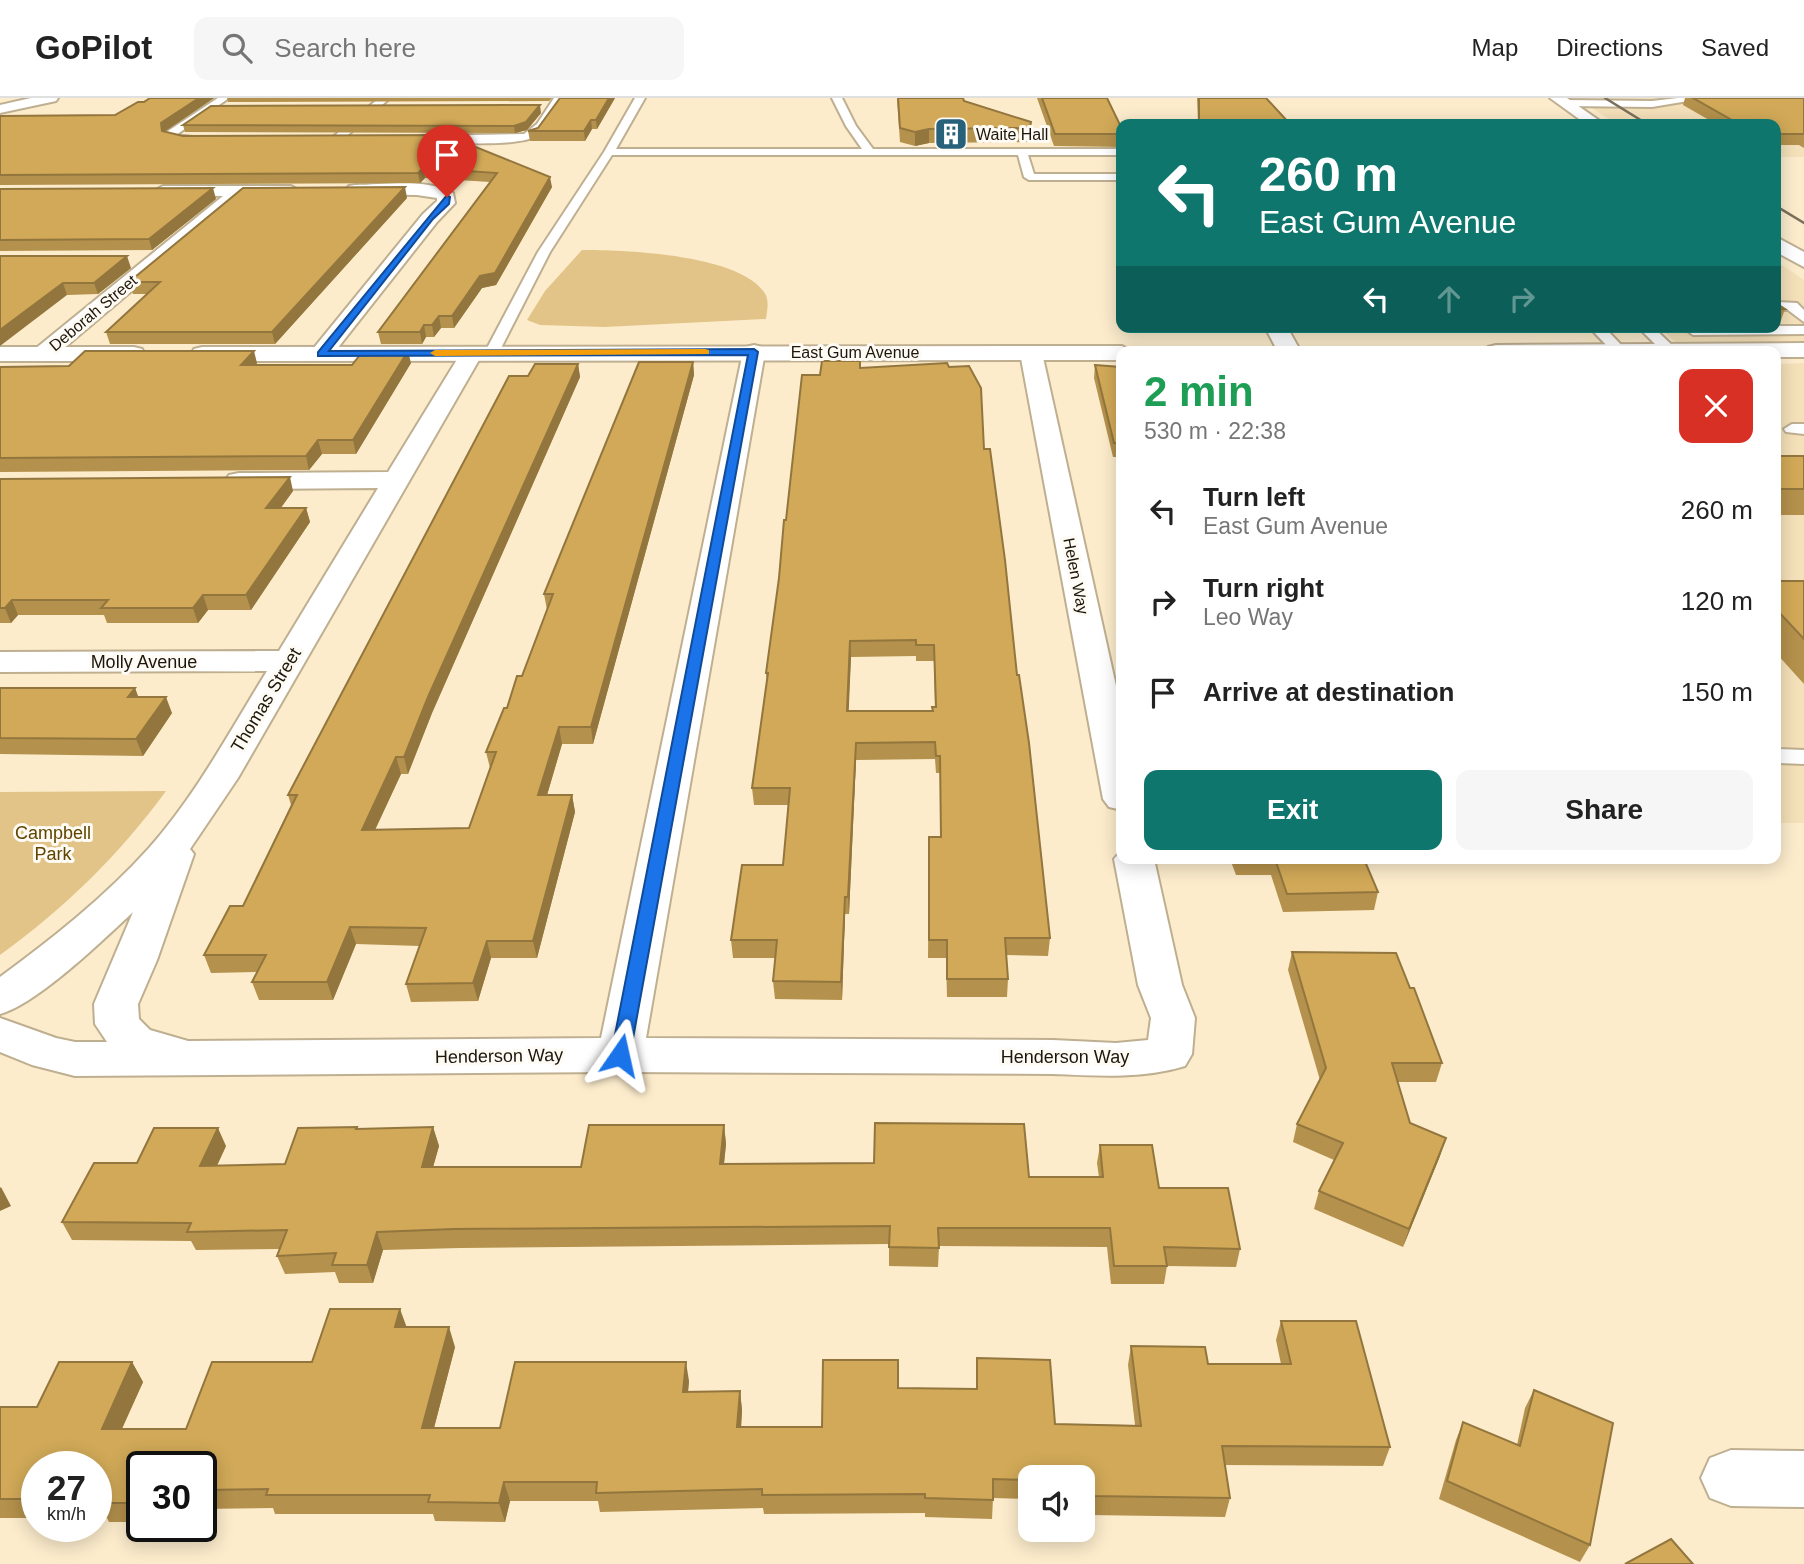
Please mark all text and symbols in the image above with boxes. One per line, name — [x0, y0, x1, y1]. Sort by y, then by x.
search box — [194, 17, 684, 80]
text: GoPilot — [35, 29, 152, 66]
icon: search — [218, 29, 256, 67]
text: Search here — [274, 33, 416, 63]
text: Map — [1472, 34, 1518, 61]
text: Directions — [1556, 34, 1663, 61]
text: Saved — [1701, 34, 1769, 61]
building icon: Waite Hall — [932, 115, 970, 153]
pin — [417, 125, 477, 197]
place label: Waite Hall — [976, 126, 1048, 143]
icon: arrive — [428, 136, 466, 174]
icon: left — [1144, 147, 1235, 238]
text: 260 m — [1259, 147, 1398, 201]
text: East Gum Avenue — [1259, 204, 1516, 240]
street label: Deborah Street — [46, 271, 140, 354]
icon: left — [1357, 280, 1395, 318]
icon: ahead — [1430, 280, 1468, 318]
icon: right — [1503, 280, 1541, 318]
street label: East Gum Avenue — [791, 344, 919, 361]
text: 2 min — [1144, 368, 1254, 415]
button: close — [1679, 369, 1753, 443]
text: 530 m · 22:38 — [1144, 418, 1286, 444]
text: Turn left — [1203, 482, 1305, 512]
icon: left — [1144, 492, 1182, 530]
text: 260 m — [1681, 495, 1753, 525]
text: East Gum Avenue — [1203, 513, 1388, 539]
street label: Helen Way — [1060, 536, 1092, 616]
text: Turn right — [1203, 573, 1324, 603]
icon: right — [1144, 583, 1182, 621]
text: 120 m — [1681, 586, 1753, 616]
text: Leo Way — [1203, 604, 1293, 630]
street label: Thomas Street — [227, 644, 305, 756]
street label: Molly Avenue — [91, 652, 197, 672]
icon: arrive — [1144, 674, 1182, 712]
text: Arrive at destination — [1203, 677, 1454, 707]
text: 150 m — [1681, 677, 1753, 707]
button: Exit — [1144, 770, 1442, 850]
button: Share — [1456, 770, 1753, 850]
park label: Campbell Park — [15, 823, 91, 864]
position arrow — [583, 1018, 657, 1092]
street label: Henderson Way — [435, 1045, 563, 1067]
street label: Henderson Way — [1001, 1047, 1129, 1067]
speed limit sign: 30 — [126, 1451, 217, 1542]
map controls — [1018, 1465, 1095, 1542]
button: sound — [1018, 1465, 1095, 1542]
text: 27 — [47, 1468, 86, 1507]
text: km/h — [47, 1504, 86, 1524]

